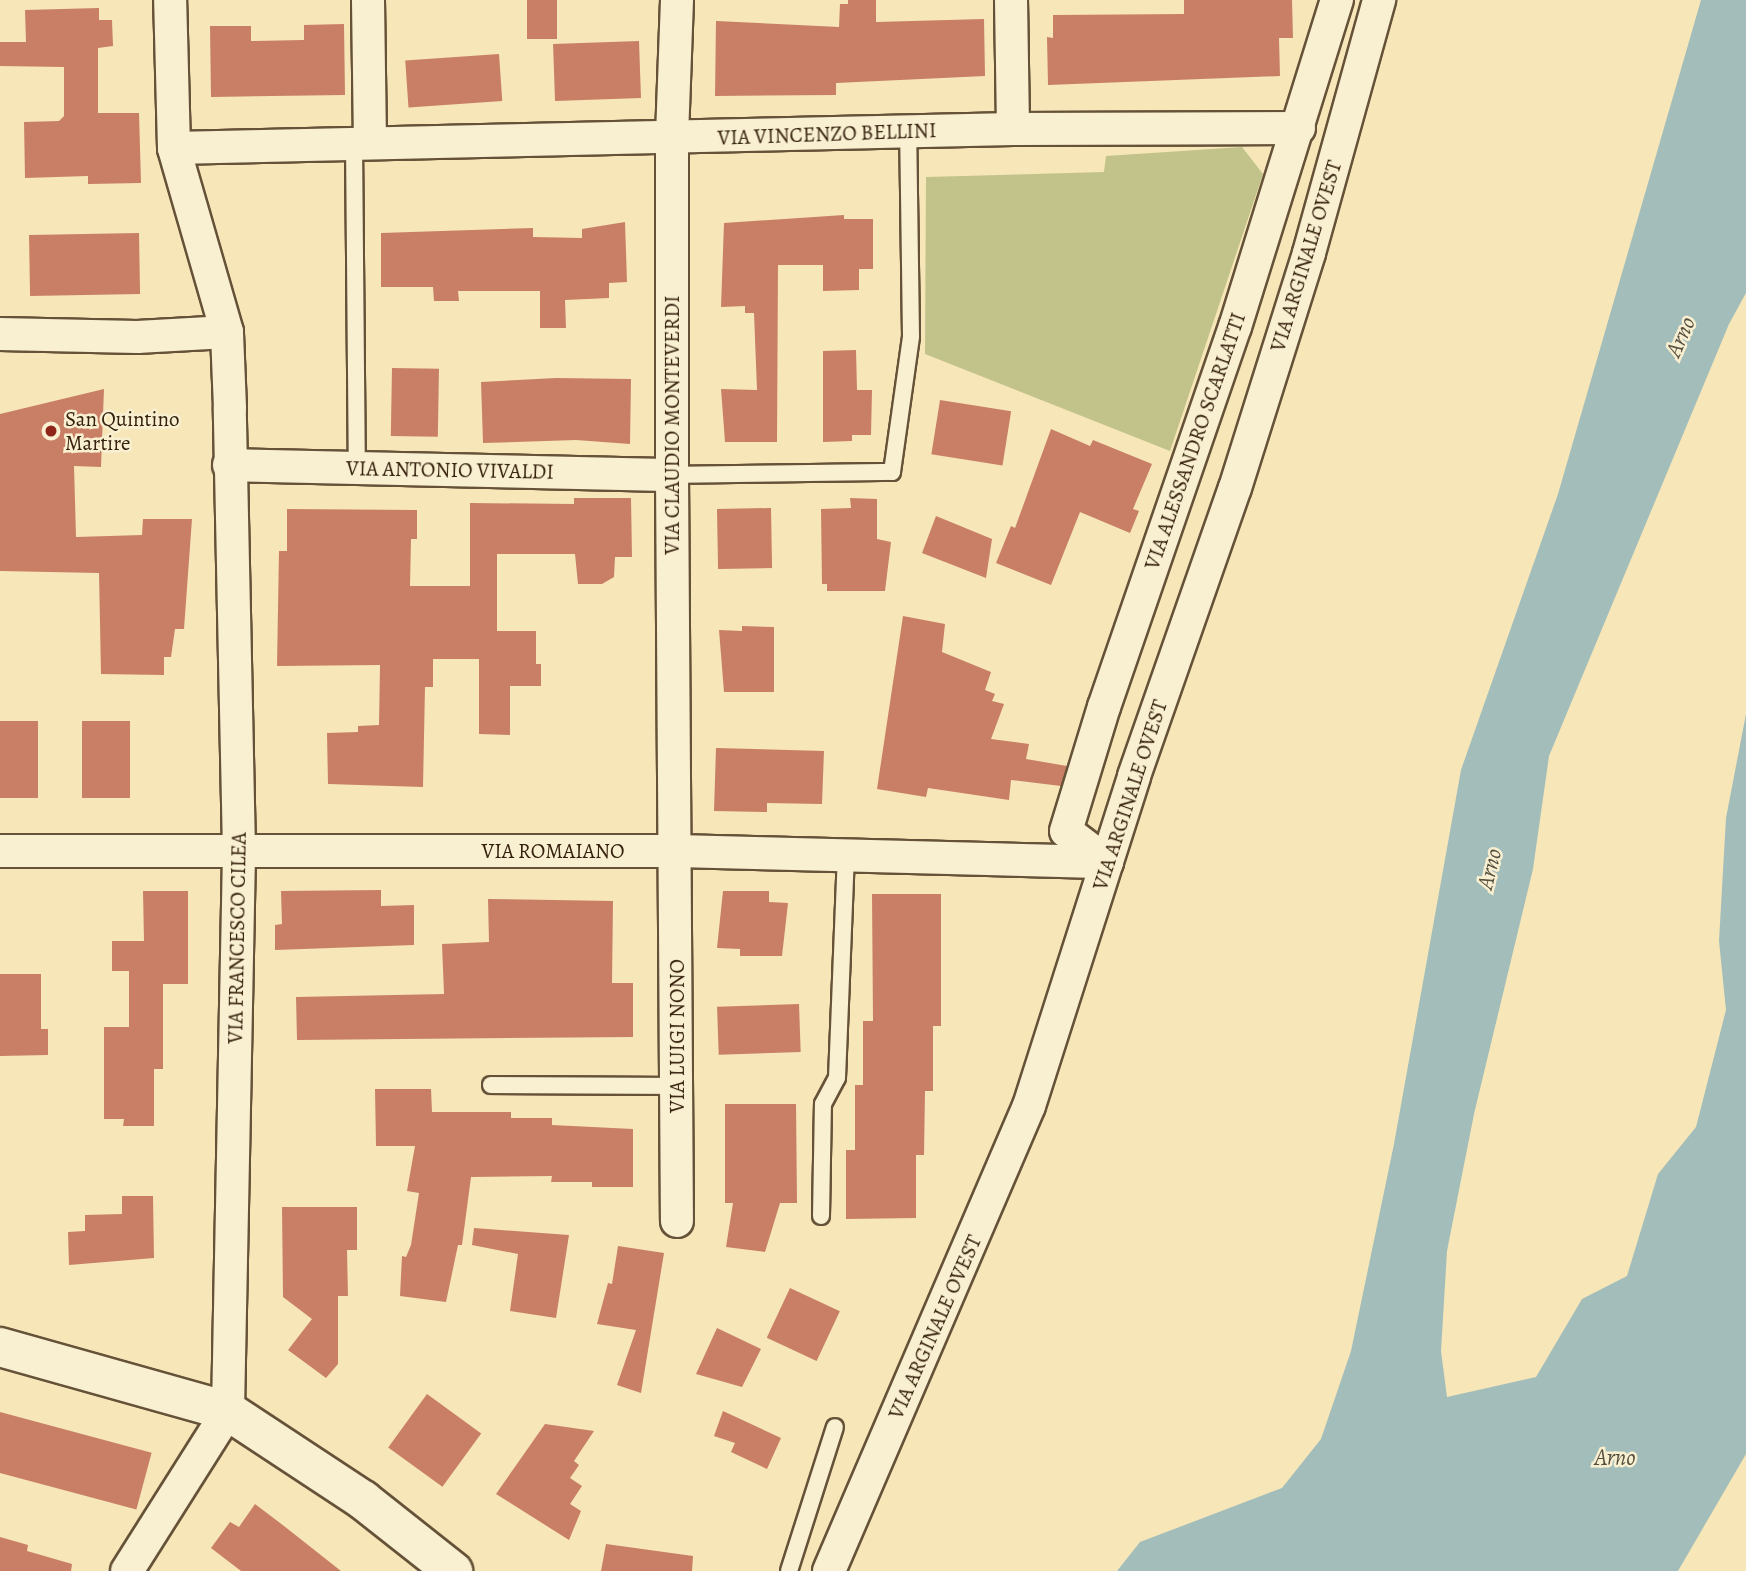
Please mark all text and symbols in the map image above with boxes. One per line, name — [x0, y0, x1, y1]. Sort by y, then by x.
street label: VIA VINCENZO BELLINI — [717, 118, 937, 150]
street label: VIA ARGINALE OVEST — [1265, 157, 1347, 355]
street label: VIA CLAUDIO MONTEVERDI — [659, 295, 685, 555]
street label: VIA ALESSANDRO SCARLATTI — [1139, 309, 1251, 573]
water label: Arno — [1660, 313, 1702, 361]
place label: San Quintino Martire — [65, 406, 179, 456]
marker: San Quintino Martire — [43, 423, 59, 439]
street label: VIA ANTONIO VIVALDI — [346, 456, 554, 484]
street label: VIA ARGINALE OVEST — [1087, 697, 1173, 893]
street label: VIA FRANCESCO CILEA — [223, 832, 251, 1044]
street label: VIA ROMAIANO — [481, 838, 625, 864]
water label: Arno — [1472, 846, 1508, 892]
street label: VIA LUIGI NONO — [664, 959, 690, 1113]
street label: VIA ARGINALE OVEST — [883, 1231, 987, 1423]
water label: Arno — [1594, 1444, 1636, 1472]

